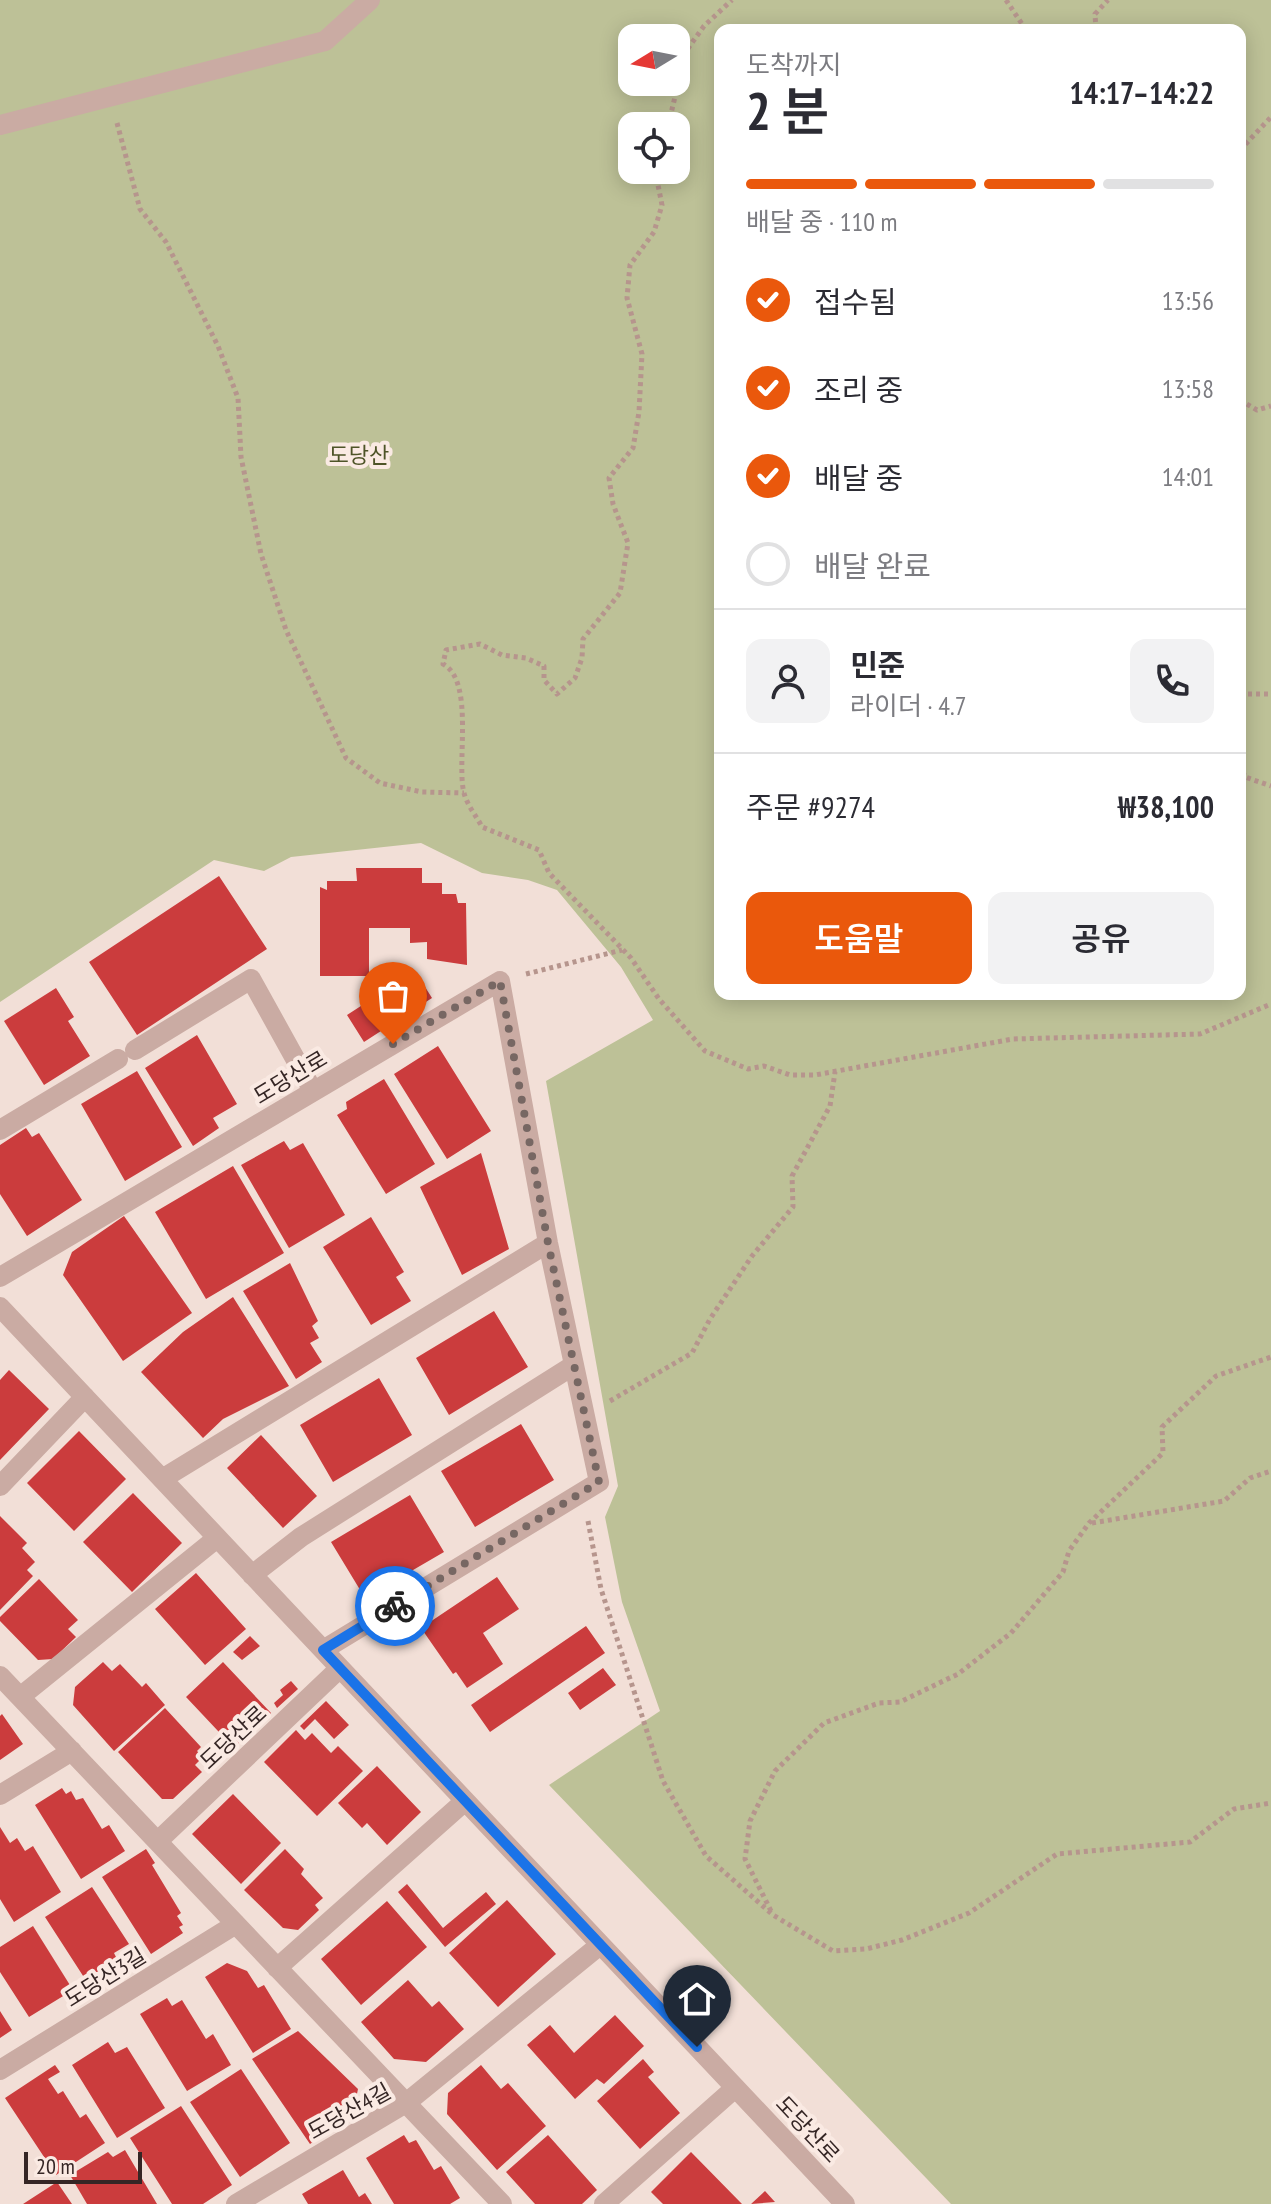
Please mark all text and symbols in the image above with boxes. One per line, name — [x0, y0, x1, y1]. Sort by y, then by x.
north arrow — [618, 24, 690, 96]
map controls — [618, 24, 690, 184]
text: 도착까지 — [746, 48, 842, 81]
text: 14:17–14:22 — [1070, 73, 1214, 112]
text: 2 분 — [746, 77, 829, 144]
button: locate — [618, 112, 690, 184]
text: 배달 중 · 110 m — [746, 205, 897, 238]
icon: check — [746, 278, 790, 322]
text: 접수됨 — [814, 282, 897, 321]
text: 13:56 — [1162, 284, 1214, 317]
icon: check — [746, 366, 790, 410]
text: 조리 중 — [814, 370, 903, 409]
text: 13:58 — [1162, 372, 1214, 405]
park label: 도당산 — [329, 441, 389, 469]
icon: check — [746, 454, 790, 498]
text: 배달 중 — [814, 458, 903, 497]
text: 14:01 — [1162, 460, 1214, 493]
text: 배달 완료 — [814, 546, 931, 585]
button: person — [746, 639, 830, 723]
button: phone — [1130, 639, 1214, 723]
text: 민준 — [850, 645, 905, 684]
text: 라이더 · 4.7 — [850, 689, 966, 722]
text: 주문 #9274 — [746, 787, 875, 826]
text: ₩38,100 — [1118, 787, 1214, 826]
button: 도움말 — [746, 892, 972, 984]
button: 공유 — [988, 892, 1214, 984]
pin — [359, 962, 427, 1044]
icon: bag — [371, 974, 415, 1018]
street label: 도당산로 — [248, 1044, 332, 1110]
courier — [355, 1566, 435, 1646]
icon: bike — [373, 1584, 417, 1628]
street label: 도당산로 — [194, 1699, 272, 1775]
street label: 도당산3길 — [59, 1941, 151, 2013]
pin — [663, 1965, 731, 2047]
icon: home — [675, 1977, 719, 2021]
street label: 도당산4길 — [302, 2077, 396, 2145]
street label: 도당산로 — [770, 2090, 846, 2168]
scale bar — [24, 2148, 142, 2184]
text: 20 m — [36, 2152, 75, 2180]

